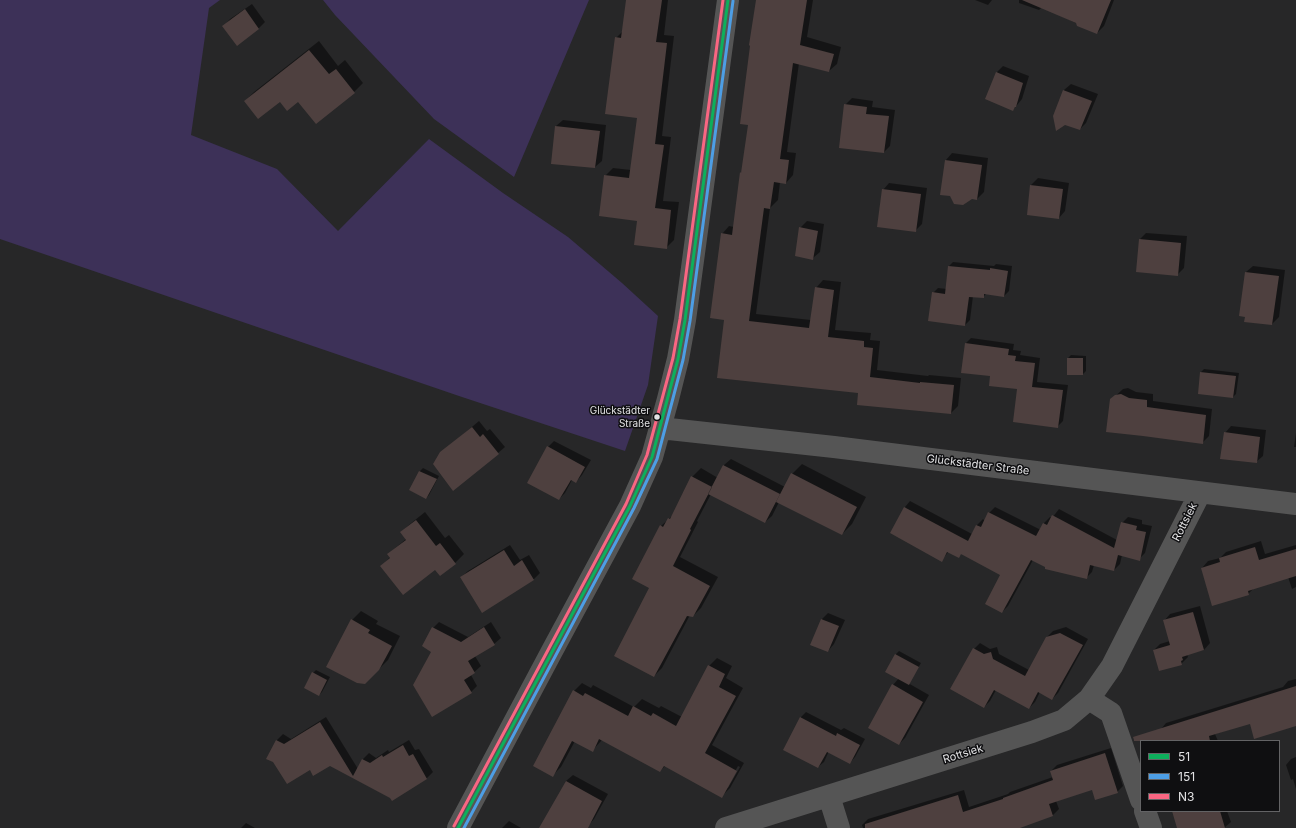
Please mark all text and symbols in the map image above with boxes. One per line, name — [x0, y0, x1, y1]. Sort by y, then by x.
place label: Glückstädter Straße — [590, 405, 650, 428]
marker: Glückstädter Straße — [652, 412, 662, 422]
street label: Glückstädter Straße — [926, 452, 1030, 478]
street label: Rottsiek — [1170, 501, 1200, 543]
legend — [1140, 740, 1280, 812]
street label: Rottsiek — [941, 742, 985, 766]
text: 51 — [1178, 749, 1190, 764]
text: 151 — [1178, 769, 1195, 784]
text: N3 — [1178, 789, 1194, 804]

